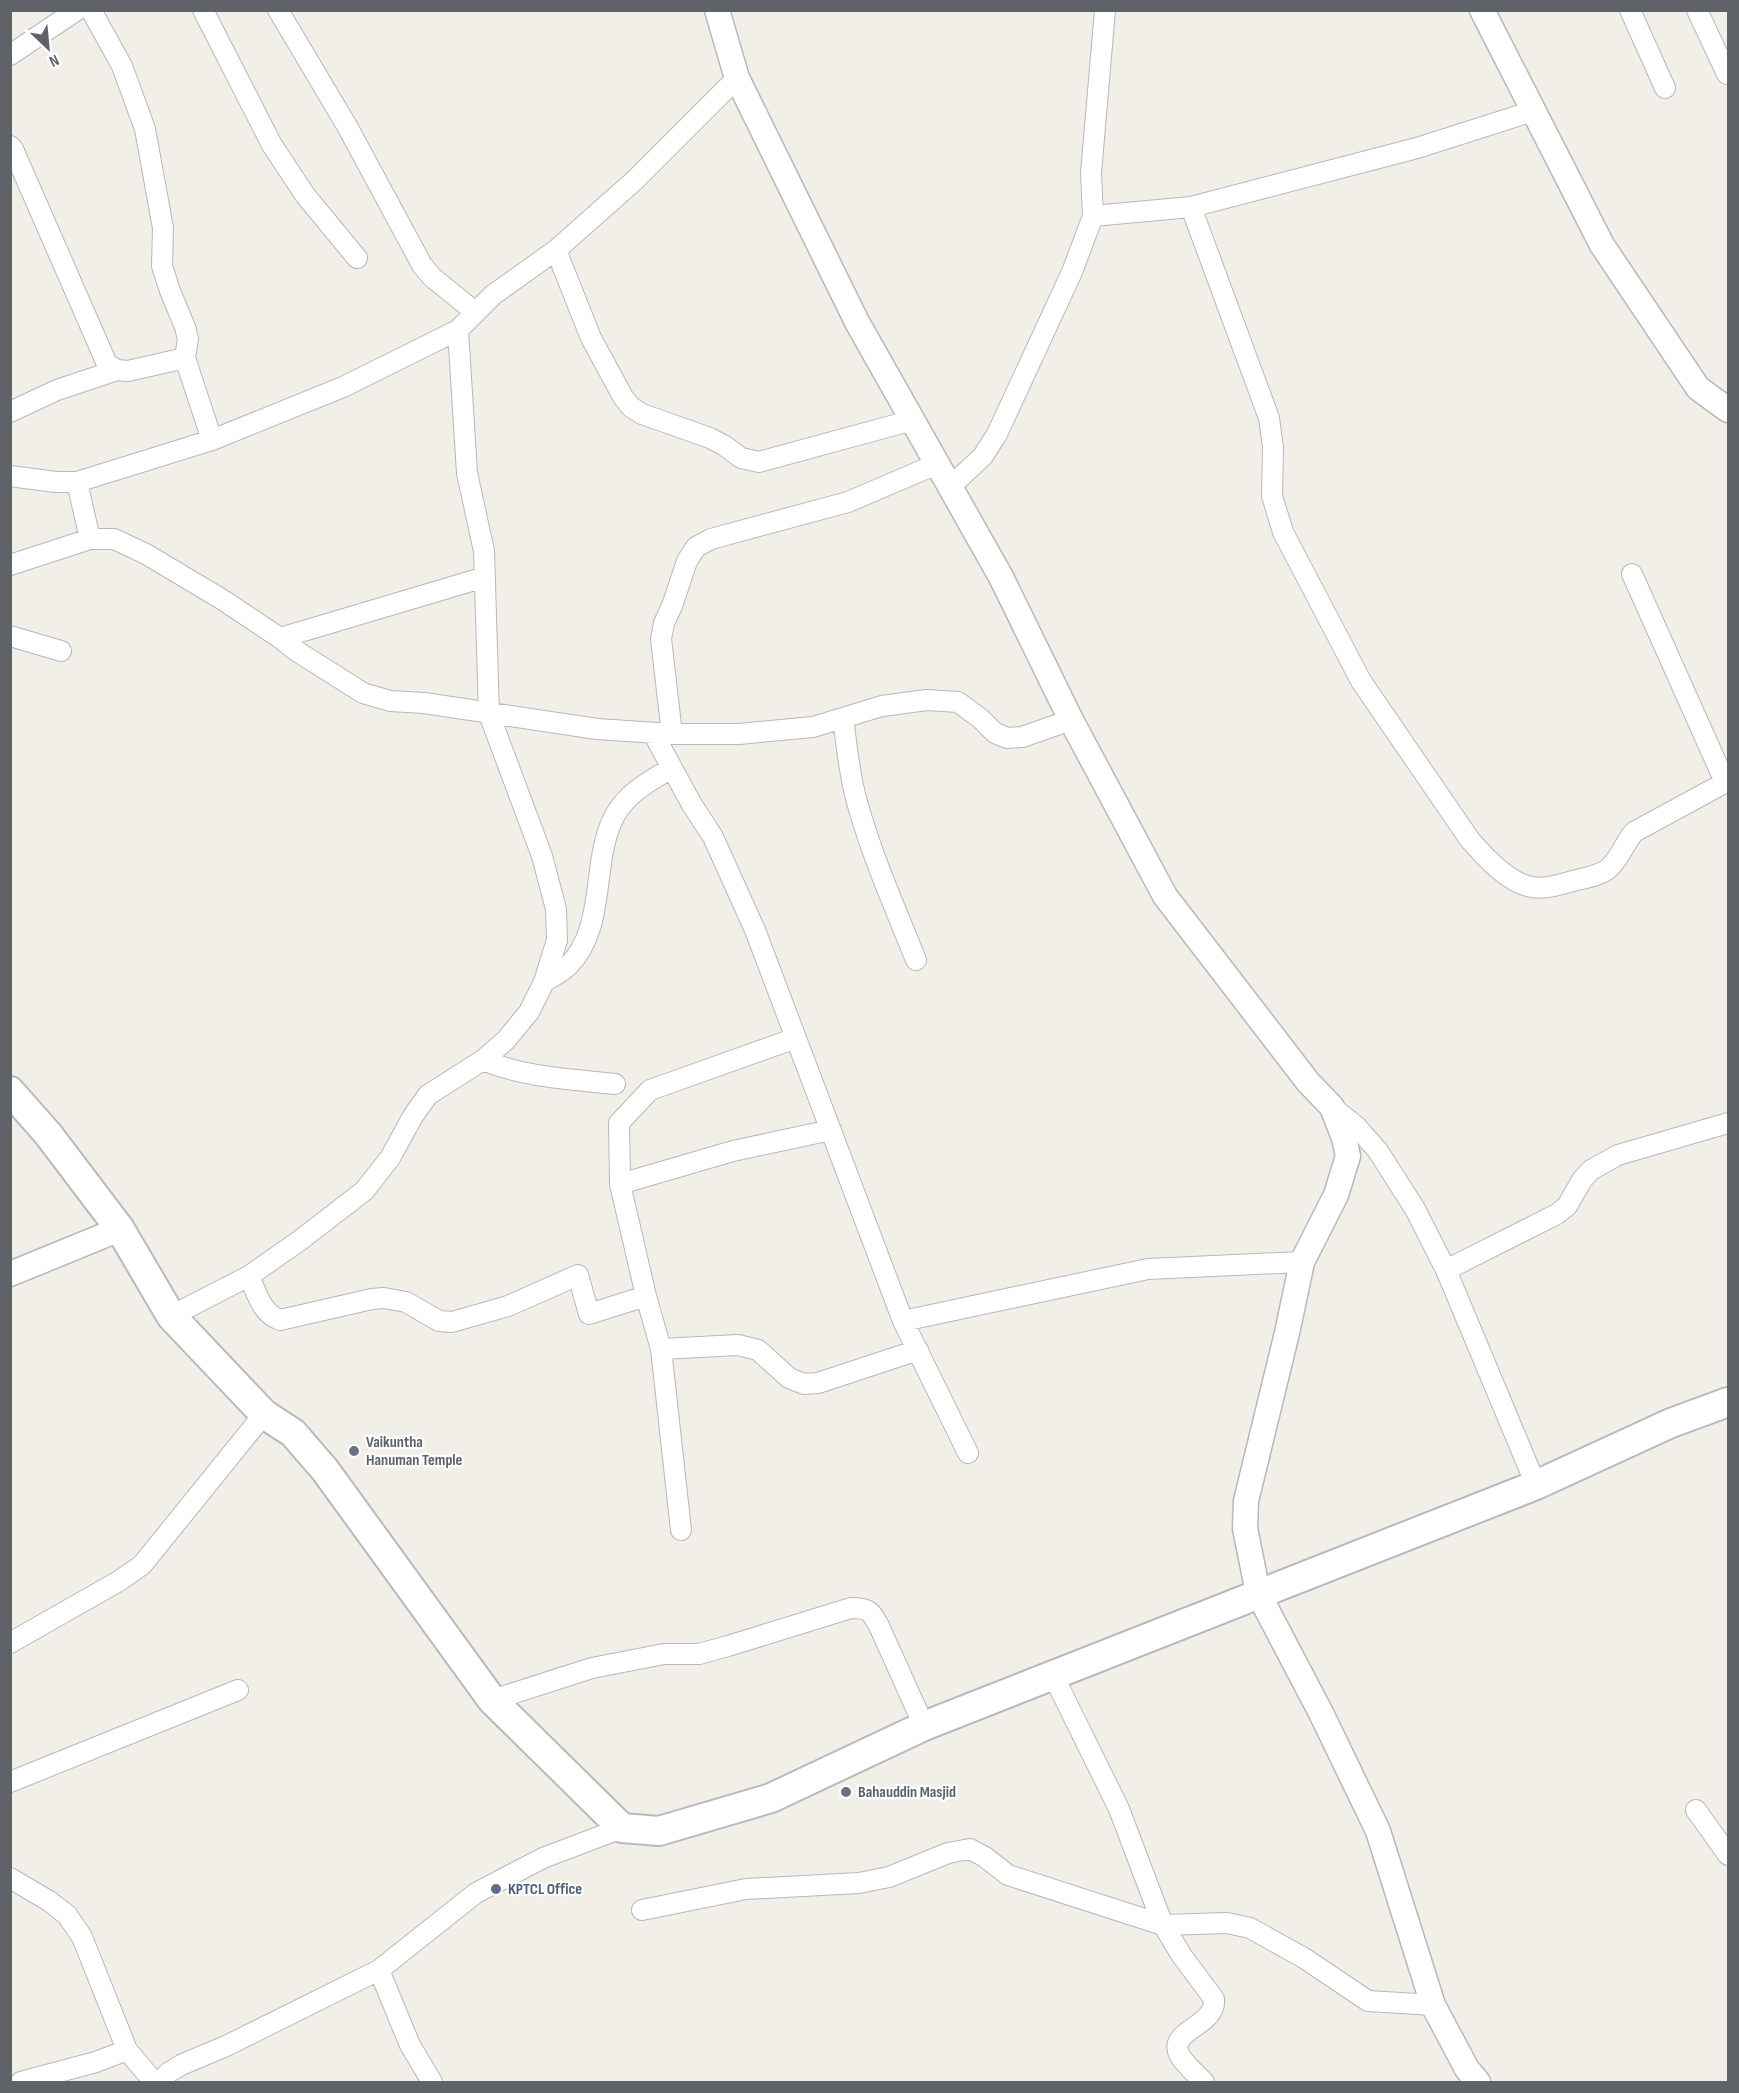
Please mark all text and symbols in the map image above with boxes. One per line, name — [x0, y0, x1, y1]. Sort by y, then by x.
north arrow — [18, 18, 78, 78]
text: N — [46, 50, 62, 71]
place label: Vaikuntha Hanuman Temple — [366, 1433, 463, 1470]
marker: Vaikuntha Hanuman Temple — [347, 1444, 361, 1458]
place label: Bahauddin Masjid — [858, 1783, 956, 1802]
marker: Bahauddin Masjid — [839, 1785, 853, 1799]
place label: KPTCL Office — [508, 1880, 582, 1899]
marker: KPTCL Office — [489, 1882, 503, 1896]

